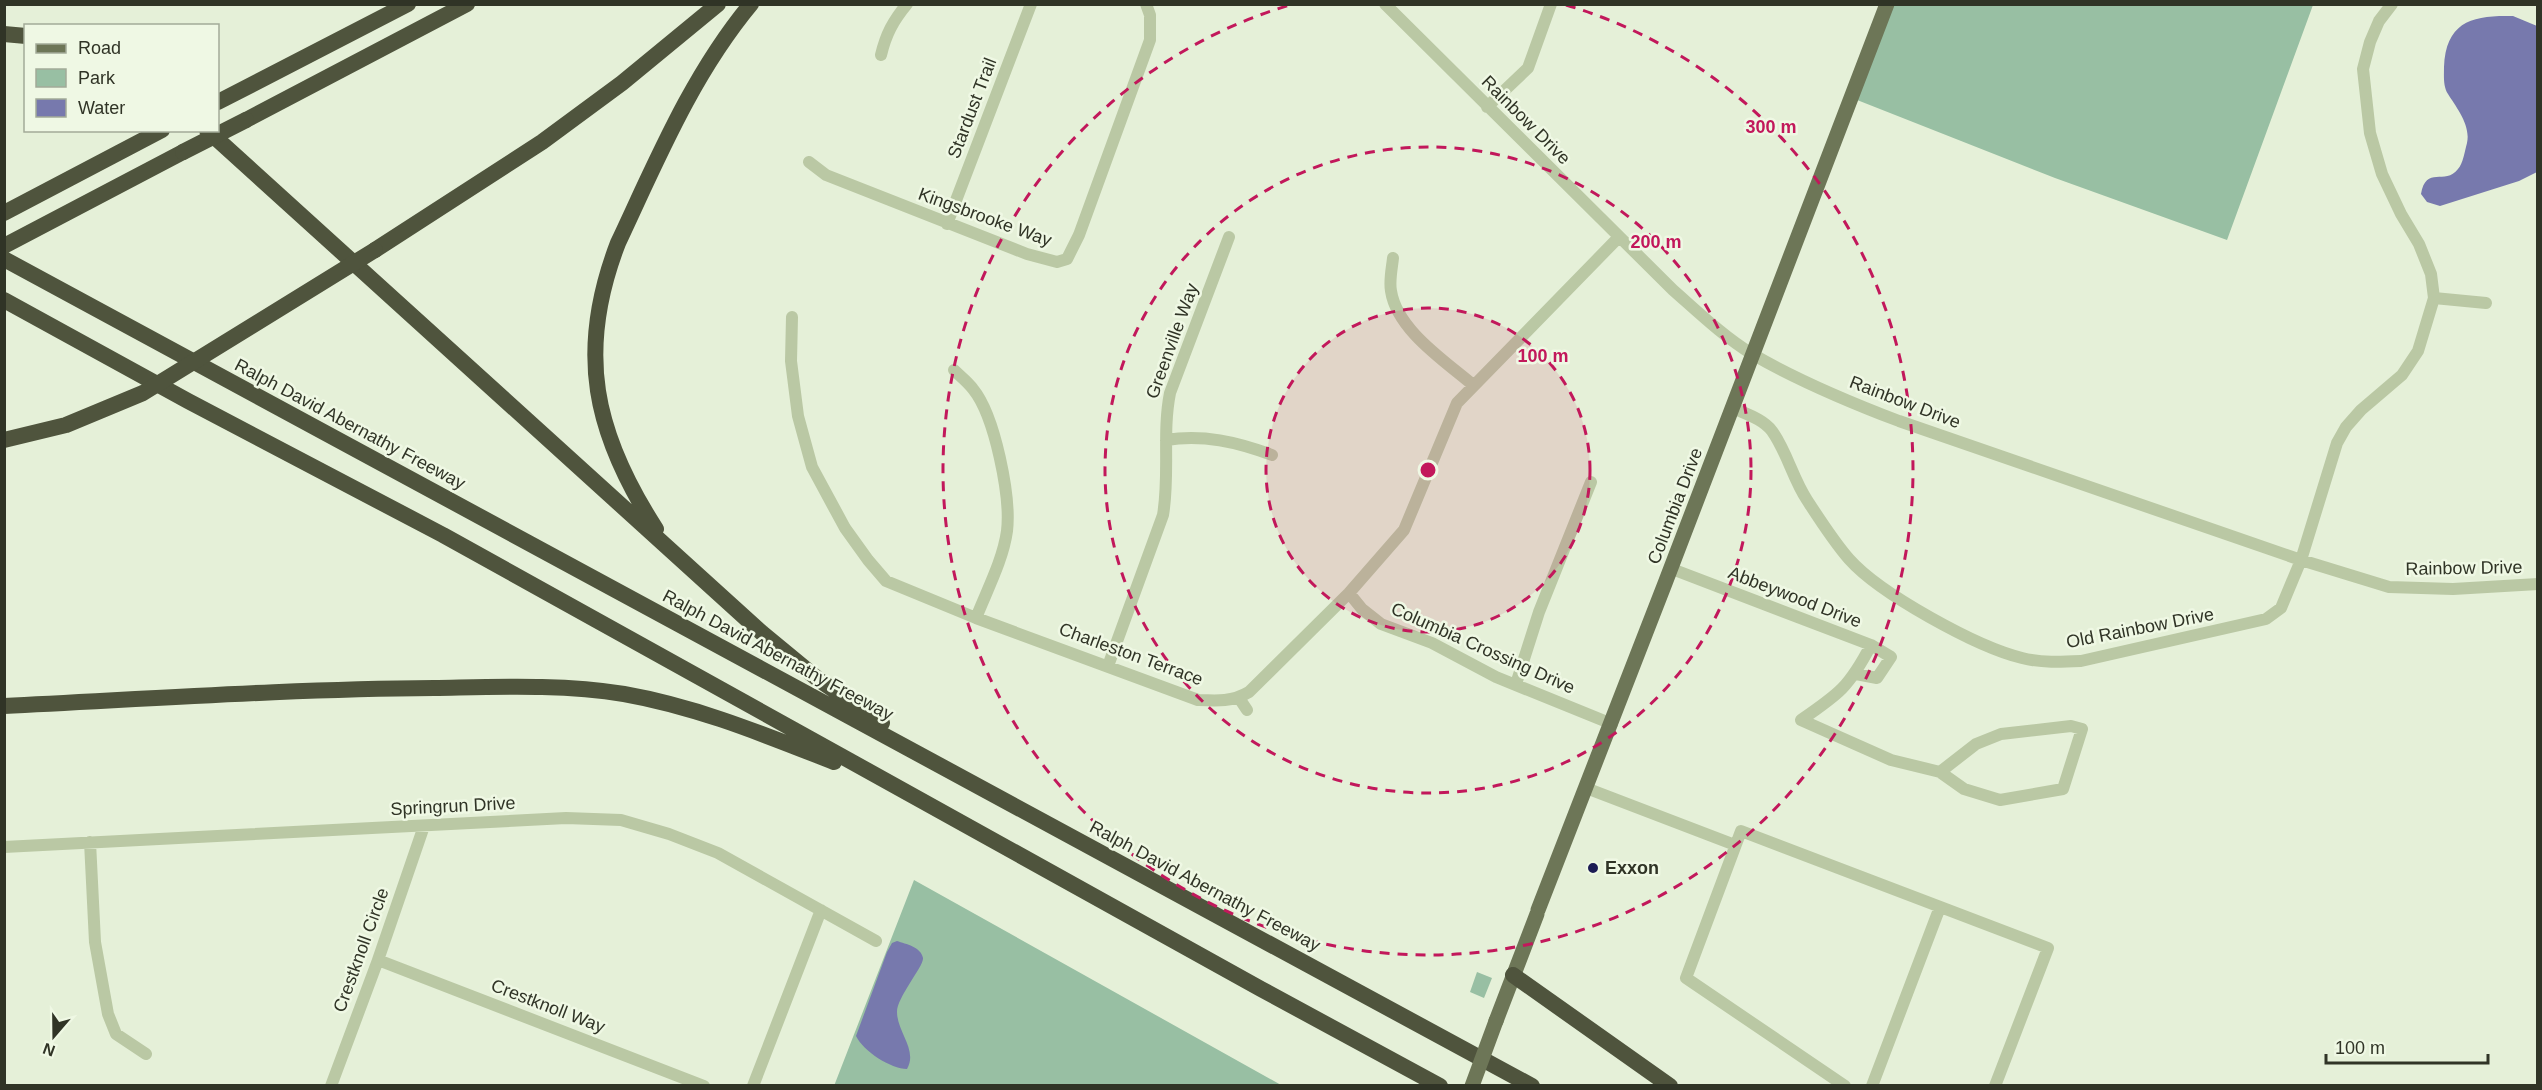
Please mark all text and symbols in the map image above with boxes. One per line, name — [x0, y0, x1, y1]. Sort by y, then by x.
legend — [24, 24, 219, 132]
text: Road — [78, 38, 121, 58]
street label: Stardust Trail — [944, 55, 1000, 161]
text: Park — [78, 68, 116, 88]
street label: Rainbow Drive — [1478, 72, 1574, 168]
text: Water — [78, 98, 125, 118]
text: 300 m — [1745, 117, 1797, 137]
street label: Kingsbrooke Way — [916, 184, 1054, 250]
text: 200 m — [1630, 232, 1682, 252]
street label: Greenville Way — [1142, 281, 1202, 401]
text: 100 m — [1517, 346, 1569, 366]
street label: Ralph David Abernathy Freeway — [231, 355, 469, 493]
street label: Rainbow Drive — [1847, 372, 1963, 432]
street label: Columbia Drive — [1644, 445, 1706, 567]
centre of rings — [1418, 460, 1438, 480]
street label: Rainbow Drive — [2405, 557, 2523, 579]
street label: Abbeywood Drive — [1726, 562, 1864, 632]
street label: Ralph David Abernathy Freeway — [659, 586, 897, 724]
street label: Columbia Crossing Drive — [1388, 598, 1578, 698]
street label: Old Rainbow Drive — [2064, 604, 2216, 652]
street label: Charleston Terrace — [1056, 619, 1206, 689]
street label: Springrun Drive — [390, 793, 516, 819]
street label: Ralph David Abernathy Freeway — [1086, 817, 1324, 955]
place label: Exxon — [1605, 858, 1659, 878]
marker: Exxon — [1586, 861, 1600, 875]
street label: Crestknoll Circle — [329, 885, 393, 1015]
street label: Crestknoll Way — [488, 975, 608, 1037]
north arrow — [24, 1006, 84, 1066]
scale bar — [2326, 1027, 2488, 1065]
text: 100 m — [2335, 1038, 2385, 1058]
text: N — [41, 1040, 57, 1060]

